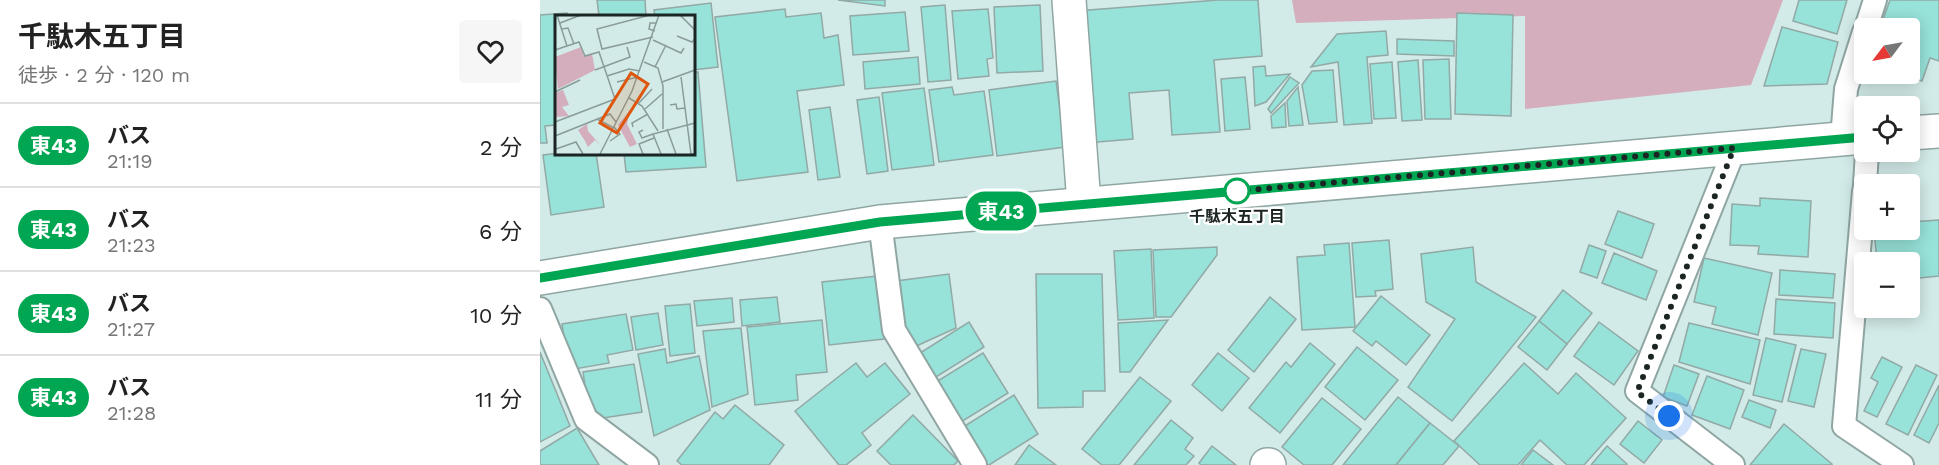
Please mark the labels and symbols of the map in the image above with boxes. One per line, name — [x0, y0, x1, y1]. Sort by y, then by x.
inset map — [555, 15, 694, 154]
north arrow — [1854, 18, 1920, 84]
marker: 千駄木五丁目 — [1224, 178, 1250, 204]
line badge: 東43 — [966, 192, 1036, 230]
place label: 千駄木五丁目 — [1189, 207, 1285, 226]
your location — [1654, 401, 1684, 431]

